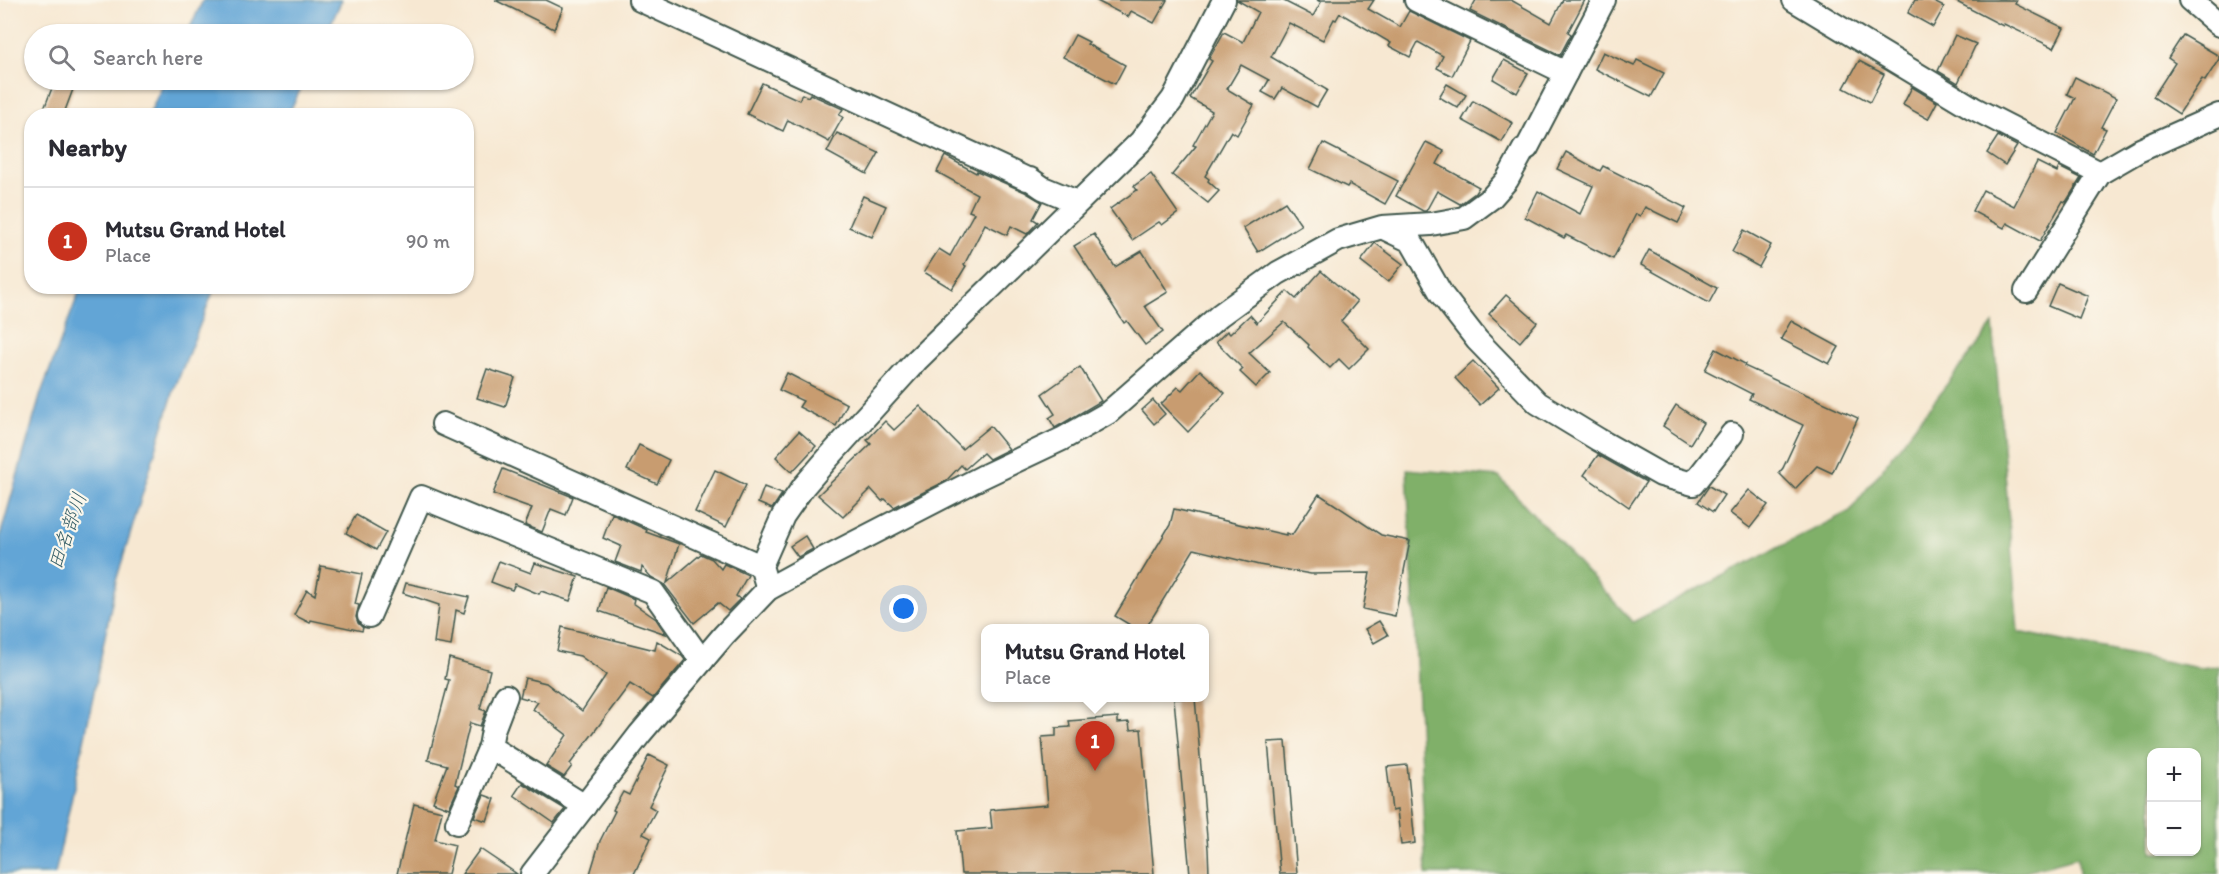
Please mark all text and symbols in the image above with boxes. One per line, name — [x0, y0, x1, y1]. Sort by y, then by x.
search box — [24, 24, 474, 90]
icon: search — [45, 41, 78, 74]
text: Search here — [93, 44, 203, 71]
text: Nearby — [48, 131, 127, 163]
text: Mutsu Grand Hotel — [105, 216, 285, 243]
text: 1 — [63, 229, 72, 253]
text: 90 m — [406, 229, 450, 253]
text: Place — [105, 243, 151, 267]
water label: 田名部川 — [43, 489, 91, 573]
your location — [889, 594, 918, 623]
popup — [981, 624, 1209, 702]
text: Mutsu Grand Hotel — [1005, 638, 1185, 665]
text: Place — [1005, 665, 1051, 689]
pin: 1 — [1076, 722, 1114, 771]
map controls — [2147, 748, 2201, 856]
button: + — [2147, 748, 2201, 802]
button: − — [2147, 802, 2201, 856]

